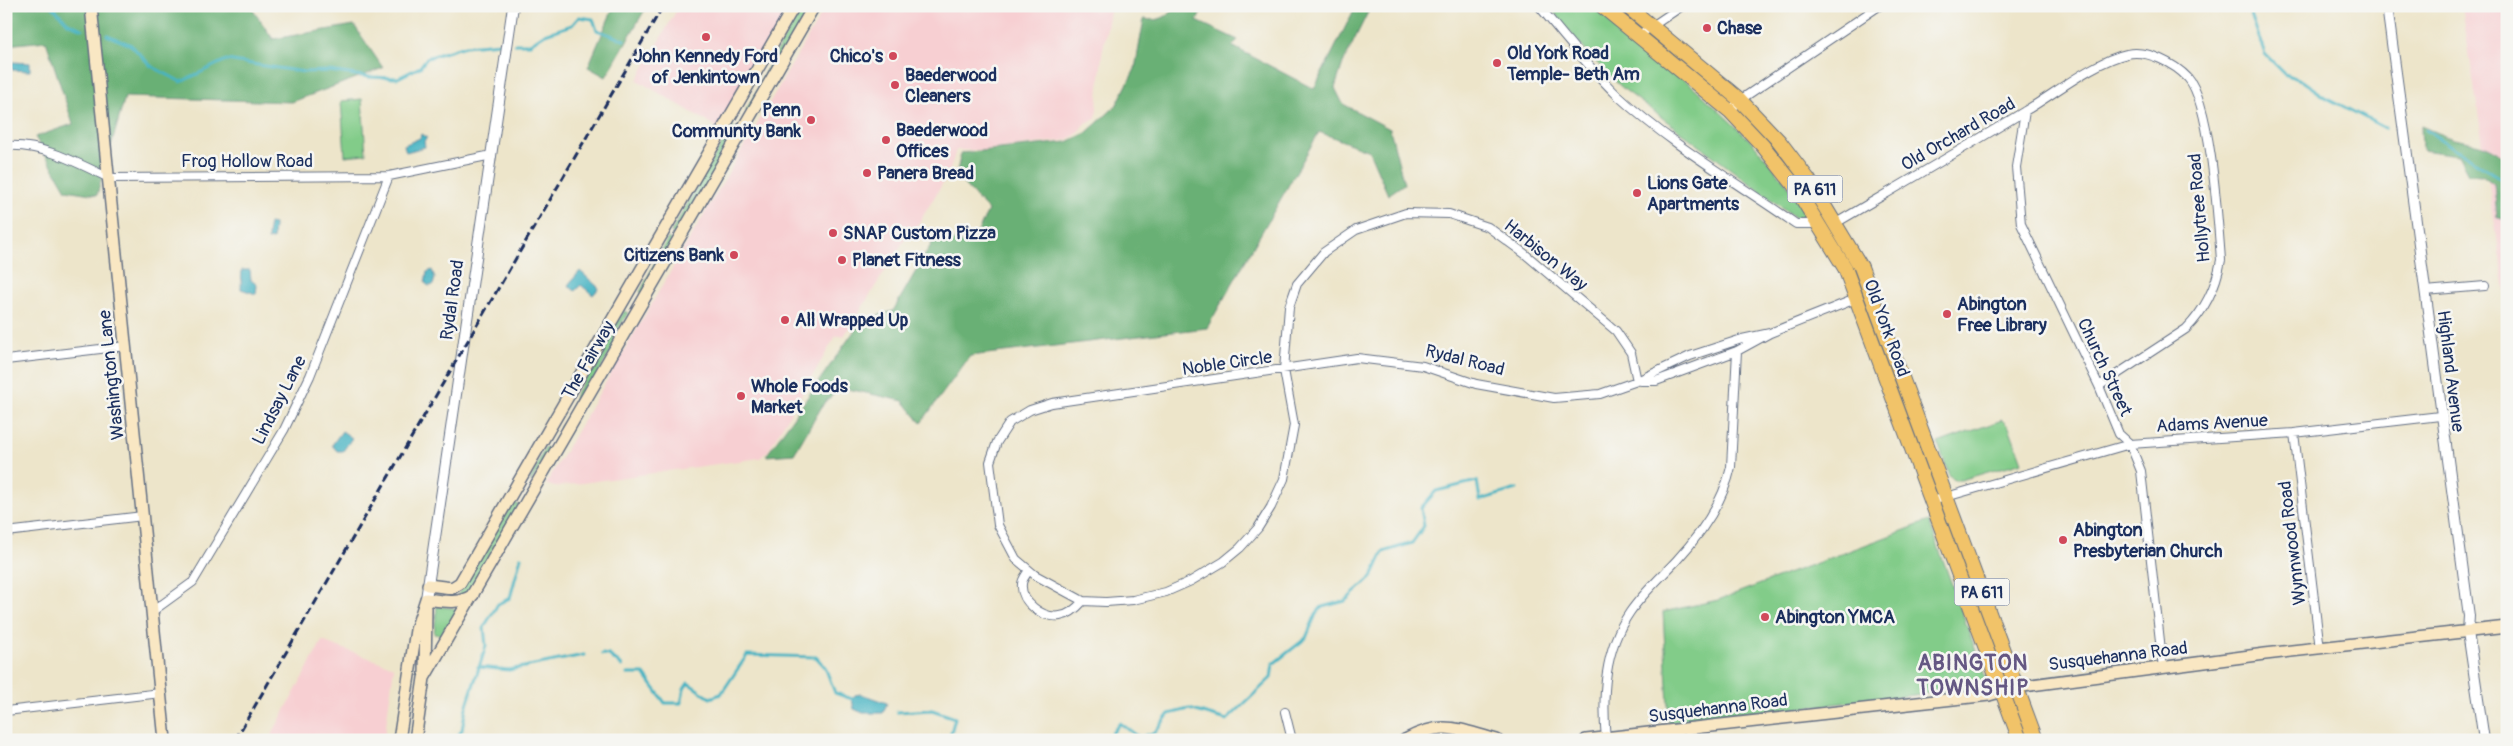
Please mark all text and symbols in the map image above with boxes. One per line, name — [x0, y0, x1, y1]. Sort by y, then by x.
place label: Chase — [1717, 17, 1763, 40]
marker: Chase — [1701, 22, 1713, 34]
marker: John Kennedy Ford of Jenkintown — [700, 31, 712, 43]
place label: Old York Road Temple- Beth Am — [1506, 42, 1640, 86]
place label: John Kennedy Ford of Jenkintown — [634, 45, 778, 89]
place label: Chico's — [830, 45, 884, 68]
marker: Chico's — [887, 50, 899, 62]
marker: Old York Road Temple- Beth Am — [1491, 57, 1503, 69]
place label: Baederwood Cleaners — [905, 64, 997, 108]
marker: Baederwood Cleaners — [889, 79, 901, 91]
street label: Old Orchard Road — [1897, 92, 2020, 176]
place label: Penn Community Bank — [672, 99, 801, 143]
marker: Penn Community Bank — [805, 114, 817, 126]
place label: Baederwood Offices — [896, 119, 988, 163]
marker: Baederwood Offices — [880, 134, 892, 146]
street label: Frog Hollow Road — [181, 150, 313, 173]
street label: Hollytree Road — [2183, 152, 2216, 264]
place label: Panera Bread — [877, 162, 974, 185]
marker: Panera Bread — [861, 167, 873, 179]
place label: Lions Gate Apartments — [1647, 172, 1740, 216]
road number: PA 611 — [1788, 175, 1842, 202]
marker: Lions Gate Apartments — [1631, 187, 1643, 199]
street label: Harbison Way — [1499, 215, 1593, 296]
place label: SNAP Custom Pizza — [843, 222, 997, 245]
marker: SNAP Custom Pizza — [827, 227, 839, 239]
place label: Citizens Bank — [624, 244, 724, 267]
marker: Citizens Bank — [728, 249, 740, 261]
place label: Planet Fitness — [852, 249, 962, 272]
marker: Planet Fitness — [836, 254, 848, 266]
street label: Rydal Road — [435, 258, 470, 342]
street label: Old York Road — [1858, 276, 1915, 380]
place label: Abington Free Library — [1957, 293, 2047, 337]
marker: Abington Free Library — [1941, 308, 1953, 320]
street label: Washington Lane — [93, 309, 130, 441]
place label: All Wrapped Up — [795, 309, 909, 332]
street label: Highland Avenue — [2432, 309, 2469, 433]
marker: All Wrapped Up — [779, 314, 791, 326]
street label: Church Street — [2072, 315, 2138, 420]
street label: The Fairway — [557, 316, 620, 404]
street label: Rydal Road — [1423, 340, 1507, 381]
street label: Noble Circle — [1181, 346, 1274, 381]
street label: Lindsay Lane — [247, 352, 312, 449]
place label: Whole Foods Market — [751, 375, 849, 419]
marker: Whole Foods Market — [735, 390, 747, 402]
street label: Adams Avenue — [2156, 409, 2269, 438]
street label: Wynnwood Road — [2273, 480, 2312, 606]
place label: Abington Presbyterian Church — [2073, 519, 2223, 563]
marker: Abington Presbyterian Church — [2057, 534, 2069, 546]
road number: PA 611 — [1954, 578, 2010, 606]
place label: Abington YMCA — [1775, 606, 1895, 629]
marker: Abington YMCA — [1759, 611, 1771, 623]
street label: Susquehanna Road — [2047, 637, 2189, 676]
district label: ABINGTON TOWNSHIP — [1916, 649, 2029, 702]
street label: Susquehanna Road — [1647, 689, 1789, 728]

